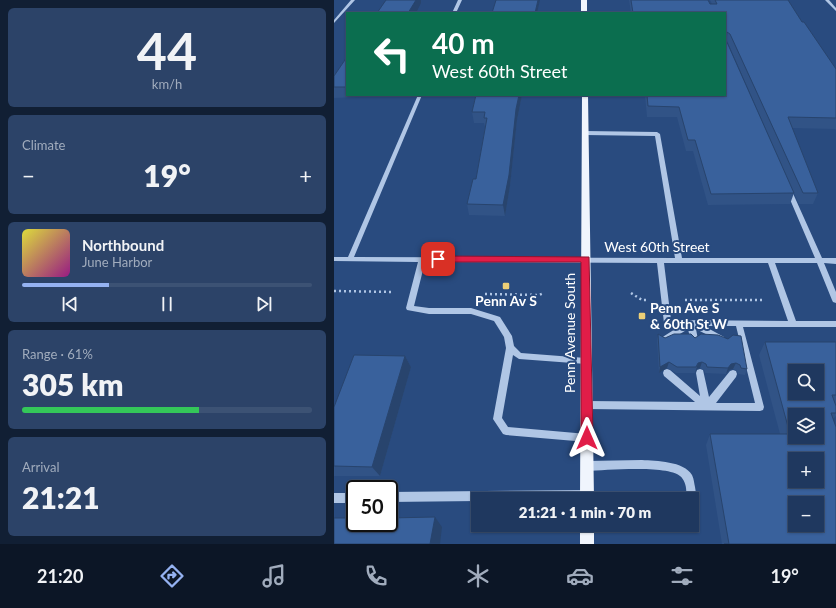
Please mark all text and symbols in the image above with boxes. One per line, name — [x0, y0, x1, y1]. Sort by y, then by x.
text: 44 — [137, 19, 197, 81]
text: 40 m — [432, 26, 495, 60]
icon: left — [366, 28, 418, 80]
text: West 60th Street — [432, 60, 567, 82]
text: km/h — [152, 76, 182, 92]
text: Climate — [22, 137, 65, 153]
text: 19° — [143, 157, 191, 193]
text: − — [22, 162, 35, 189]
text: + — [299, 162, 312, 189]
text: Northbound — [82, 236, 164, 254]
street label: West 60th Street — [604, 238, 710, 255]
pin — [421, 242, 455, 276]
icon: arrive — [427, 248, 449, 270]
text: June Harbor — [82, 254, 152, 270]
street label: Penn Avenue South — [561, 273, 578, 393]
marker: Penn Av S — [501, 281, 511, 291]
place label: Penn Av S — [475, 292, 537, 309]
icon: previous — [59, 293, 81, 315]
icon: pause — [156, 293, 178, 315]
icon: next — [253, 293, 275, 315]
place label: Penn Ave S & 60th St W — [650, 299, 727, 332]
marker: Penn Ave S & 60th St W — [637, 311, 647, 321]
text: Range · 61% — [22, 346, 93, 362]
map controls — [788, 364, 824, 532]
button: search — [788, 364, 824, 400]
text: 305 km — [22, 366, 123, 402]
button: layers — [788, 408, 824, 444]
position arrow — [566, 417, 608, 459]
button: + — [788, 452, 824, 488]
text: Arrival — [22, 459, 59, 475]
text: 21:21 — [22, 479, 100, 515]
speed limit sign: 50 — [346, 480, 398, 532]
button: − — [788, 496, 824, 532]
text: 21:21 · 1 min · 70 m — [519, 503, 651, 521]
icon: directions — [158, 562, 186, 590]
icon: music — [260, 562, 288, 590]
icon: phone — [362, 562, 390, 590]
icon: climate — [464, 562, 492, 590]
icon: car — [566, 562, 594, 590]
icon: filters — [668, 562, 696, 590]
text: 21:20 — [37, 565, 83, 587]
text: 19° — [770, 565, 799, 587]

